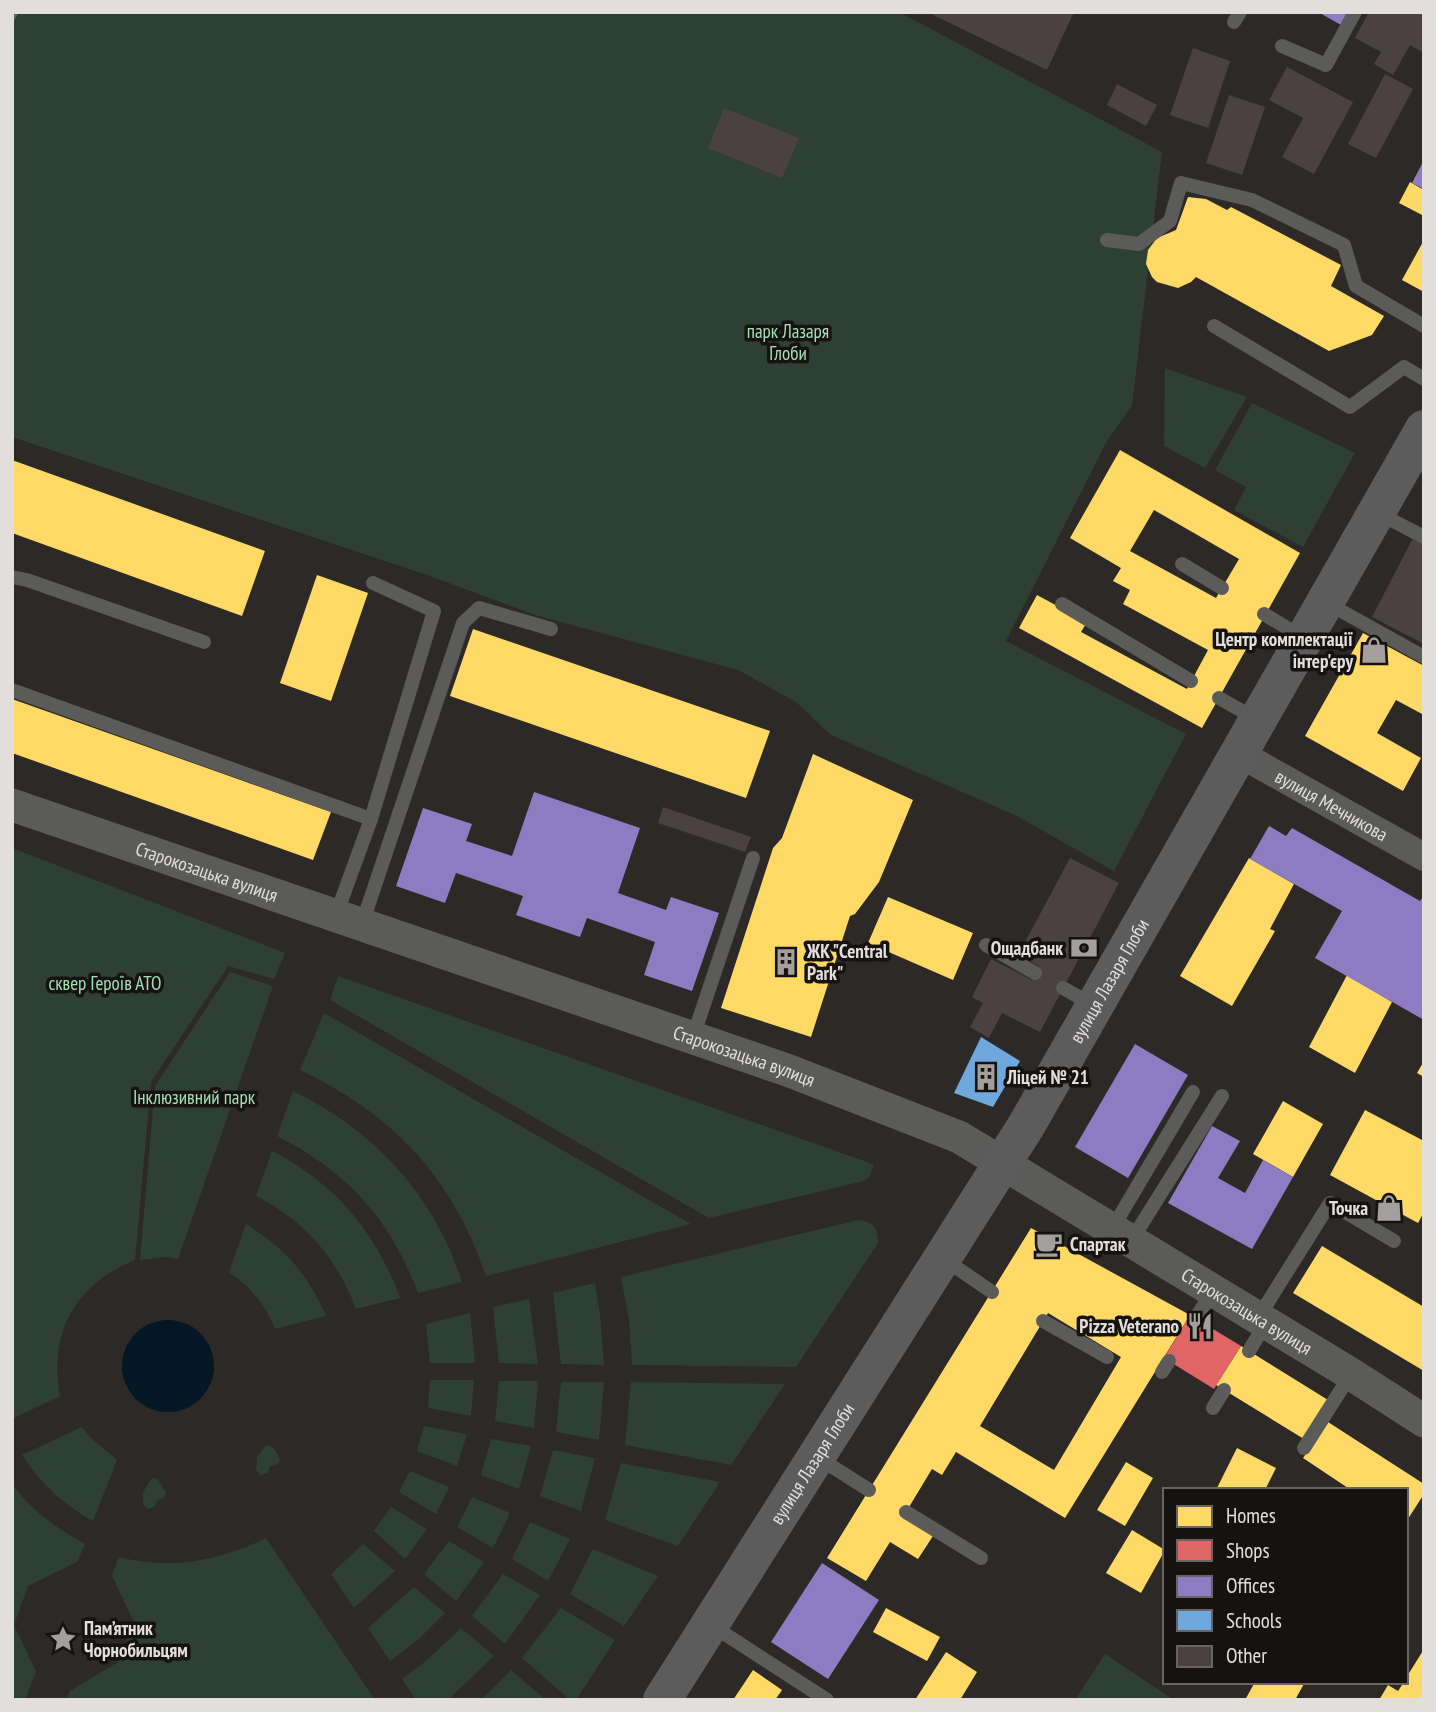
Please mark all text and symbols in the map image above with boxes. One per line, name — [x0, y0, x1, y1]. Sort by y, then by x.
park label: парк Лазаря Глоби — [747, 319, 829, 365]
place label: Центр комплектації інтер'єру — [1215, 627, 1353, 673]
shop icon: Центр комплектації інтер'єру — [1359, 635, 1389, 665]
street label: вулиця Мечникова — [1271, 764, 1392, 846]
street label: Старокозацька вулиця — [133, 836, 281, 907]
street label: вулиця Лазаря Глоби — [1064, 914, 1154, 1047]
bank icon: Ощадбанк — [1069, 933, 1099, 963]
place label: Ощадбанк — [991, 936, 1063, 960]
place label: ЖК "Central Park" — [806, 939, 888, 985]
building icon: ЖК "Central Park" — [771, 947, 801, 977]
park label: сквер Героїв АТО — [48, 971, 162, 995]
street label: Старокозацька вулиця — [670, 1020, 819, 1092]
building icon: Ліцей № 21 — [971, 1062, 1001, 1092]
place label: Ліцей № 21 — [1006, 1065, 1089, 1089]
park label: Інклюзивний парк — [133, 1085, 256, 1109]
shop icon: Точка — [1374, 1193, 1404, 1223]
place label: Точка — [1329, 1196, 1368, 1220]
cafe icon: Спартак — [1034, 1229, 1064, 1259]
place label: Спартак — [1070, 1232, 1126, 1256]
street label: Старокозацька вулиця — [1177, 1262, 1317, 1360]
restaurant icon: Pizza Veterano — [1185, 1311, 1215, 1341]
place label: Pizza Veterano — [1079, 1314, 1179, 1338]
street label: вулиця Лазаря Глоби — [765, 1398, 859, 1529]
legend — [1163, 1488, 1408, 1684]
text: Homes — [1226, 1502, 1276, 1529]
text: Shops — [1226, 1537, 1270, 1564]
text: Offices — [1226, 1572, 1275, 1599]
text: Schools — [1226, 1607, 1282, 1634]
place label: Пам’ятник Чорнобильцям — [84, 1616, 188, 1662]
place icon: Пам’ятник Чорнобильцям — [48, 1624, 78, 1654]
text: Other — [1226, 1642, 1267, 1669]

